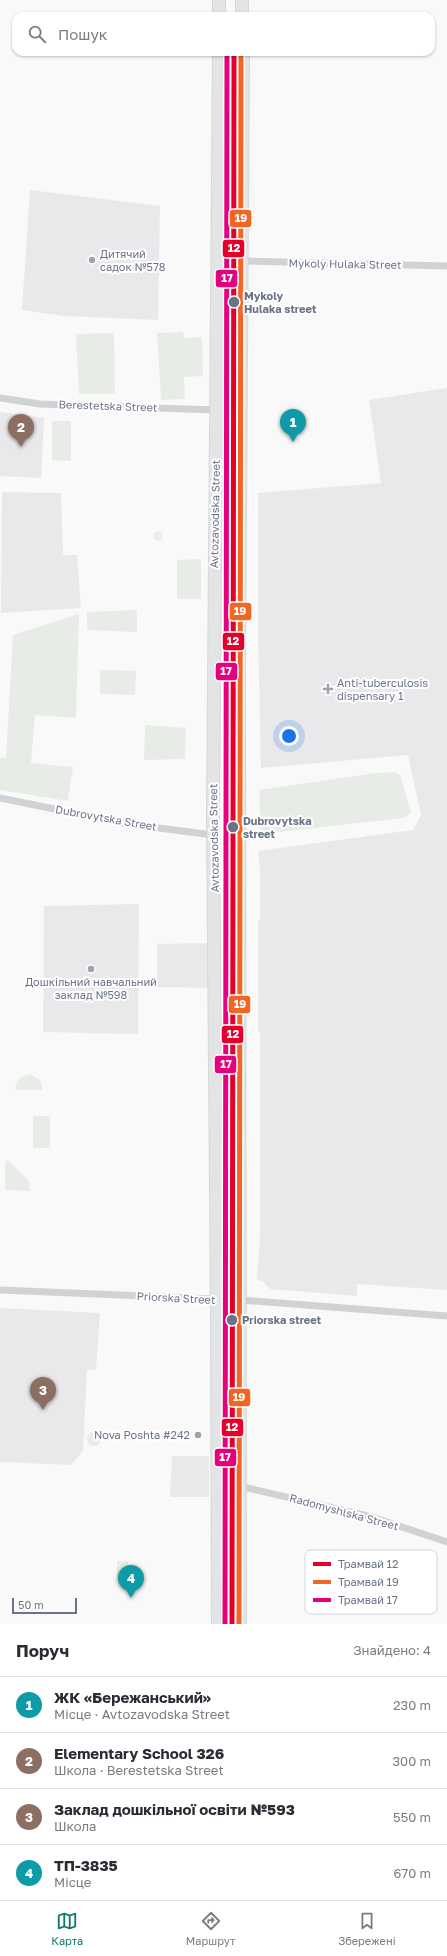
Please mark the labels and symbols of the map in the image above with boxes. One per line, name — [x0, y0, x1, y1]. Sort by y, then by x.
line badge: 19 — [229, 209, 252, 228]
text: 19 — [235, 211, 247, 224]
line badge: 12 — [222, 239, 245, 258]
text: 12 — [228, 241, 240, 254]
place label: Дитячий садок №578 — [100, 247, 166, 273]
marker: Дитячий садок №578 — [87, 255, 97, 265]
street label: Mykoly Hulaka Street — [288, 256, 402, 271]
line badge: 17 — [215, 269, 238, 288]
text: 17 — [221, 271, 233, 284]
place label: Mykoly Hulaka street — [244, 289, 317, 315]
marker: Mykoly Hulaka street — [227, 295, 241, 309]
street label: Berestetska Street — [58, 397, 158, 414]
pin: 1 — [280, 409, 306, 442]
pin: 2 — [8, 414, 34, 447]
street label: Avtozavodska Street — [207, 460, 222, 568]
line badge: 19 — [229, 602, 252, 621]
text: 19 — [234, 604, 246, 617]
line badge: 12 — [222, 632, 245, 651]
text: 12 — [227, 634, 239, 647]
line badge: 17 — [215, 662, 238, 681]
text: 17 — [220, 664, 232, 677]
place label: Anti-tuberculosis dispensary 1 — [337, 676, 428, 702]
marker: Anti-tuberculosis dispensary 1 — [322, 683, 334, 695]
your location — [279, 726, 299, 746]
street label: Avtozavodska Street — [206, 784, 221, 892]
street label: Dubrovytska Street — [54, 802, 158, 833]
place label: Dubrovytska street — [243, 814, 312, 840]
marker: Dubrovytska street — [226, 820, 240, 834]
marker: Дошкільний навчальний заклад №598 — [86, 964, 96, 974]
place label: Дошкільний навчальний заклад №598 — [25, 975, 157, 1001]
line badge: 19 — [228, 995, 251, 1014]
text: 19 — [234, 997, 246, 1010]
line badge: 12 — [221, 1025, 244, 1044]
text: 12 — [227, 1027, 239, 1040]
line badge: 17 — [214, 1055, 237, 1074]
text: 17 — [220, 1057, 232, 1070]
street label: Priorska Street — [136, 1289, 216, 1306]
marker: Priorska street — [225, 1313, 239, 1327]
place label: Priorska street — [242, 1313, 322, 1326]
pin: 3 — [30, 1377, 56, 1410]
line badge: 19 — [228, 1388, 251, 1407]
text: 19 — [233, 1390, 245, 1403]
line badge: 12 — [221, 1418, 244, 1437]
text: 12 — [226, 1420, 238, 1433]
place label: Nova Poshta #242 — [94, 1428, 190, 1441]
marker: Nova Poshta #242 — [193, 1430, 203, 1440]
line badge: 17 — [214, 1448, 237, 1467]
text: 17 — [219, 1450, 231, 1463]
street label: Radomyshlska Street — [288, 1491, 400, 1532]
legend — [305, 1550, 437, 1614]
text: Трамвай 12 — [338, 1557, 398, 1570]
pin: 4 — [118, 1565, 144, 1598]
text: Трамвай 19 — [338, 1575, 399, 1588]
text: Трамвай 17 — [338, 1593, 398, 1606]
scale bar — [12, 1596, 77, 1615]

